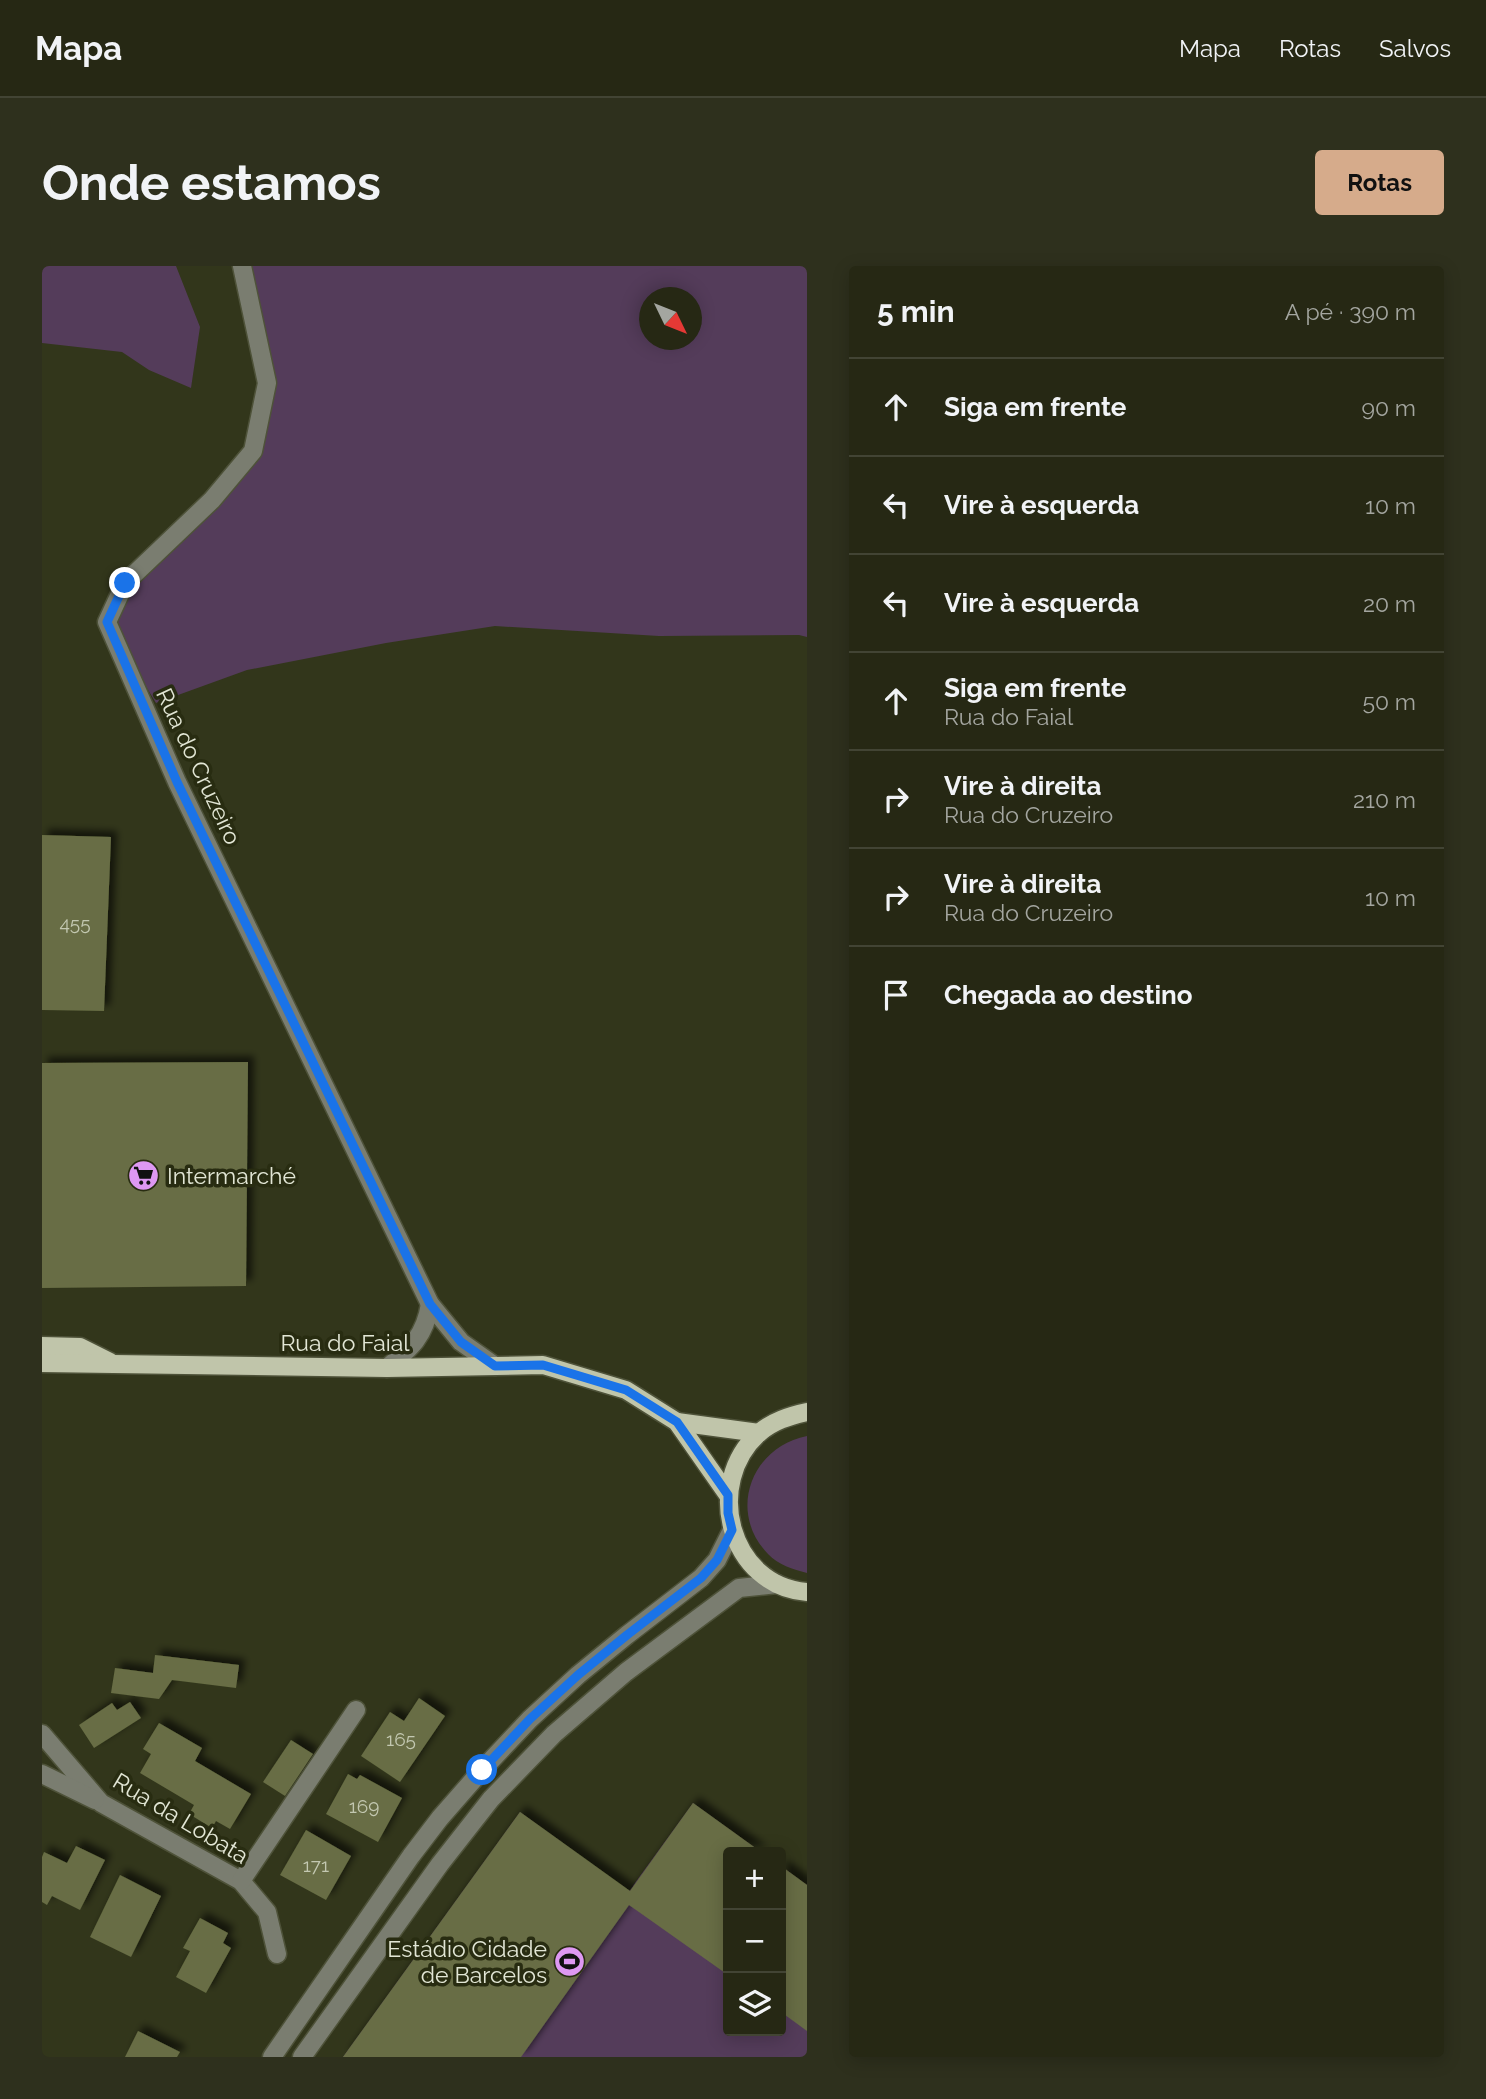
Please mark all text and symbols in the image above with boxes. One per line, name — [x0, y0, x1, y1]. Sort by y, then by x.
text: Mapa — [35, 29, 122, 68]
text: Mapa — [1179, 34, 1241, 63]
text: Rotas — [1279, 34, 1341, 63]
text: Salvos — [1379, 34, 1451, 63]
button: Rotas — [1315, 150, 1444, 215]
text: Onde estamos — [42, 154, 381, 211]
north arrow — [639, 287, 702, 350]
text: 5 min — [877, 294, 955, 329]
text: A pé · 390 m — [1285, 298, 1416, 325]
icon: ahead — [877, 388, 915, 426]
text: Siga em frente — [944, 392, 1126, 422]
text: 90 m — [1361, 394, 1416, 421]
icon: left — [877, 486, 915, 524]
text: Vire à esquerda — [944, 490, 1139, 520]
text: 10 m — [1365, 492, 1416, 519]
route end — [109, 567, 140, 598]
icon: left — [877, 584, 915, 622]
text: Vire à esquerda — [944, 588, 1139, 618]
text: 20 m — [1363, 590, 1416, 617]
text: Siga em frente — [944, 673, 1126, 703]
icon: ahead — [877, 682, 915, 720]
street label: Rua do Cruzeiro — [151, 684, 247, 848]
text: 50 m — [1362, 688, 1416, 715]
text: Rua do Faial — [944, 703, 1073, 730]
text: Vire à direita — [944, 771, 1101, 801]
icon: right — [877, 780, 915, 818]
text: 210 m — [1353, 786, 1416, 813]
text: Rua do Cruzeiro — [944, 801, 1113, 828]
text: Vire à direita — [944, 869, 1101, 899]
icon: right — [877, 878, 915, 916]
text: 10 m — [1365, 884, 1416, 911]
text: Rua do Cruzeiro — [944, 899, 1113, 926]
house number: 455 — [59, 912, 91, 934]
icon: arrive — [877, 976, 915, 1014]
text: Chegada ao destino — [944, 980, 1193, 1010]
supermarket icon: Intermarché — [127, 1158, 161, 1192]
place label: Intermarché — [167, 1162, 296, 1189]
street label: Rua do Faial — [280, 1329, 410, 1356]
house number: 165 — [386, 1728, 416, 1750]
route start — [466, 1754, 497, 1785]
street label: Rua da Lobata — [108, 1767, 254, 1869]
house number: 169 — [349, 1795, 379, 1817]
map controls — [723, 1847, 786, 2036]
button: + — [723, 1847, 786, 1910]
house number: 171 — [303, 1854, 329, 1876]
button: − — [723, 1910, 786, 1973]
place label: Estádio Cidade de Barcelos — [387, 1935, 547, 1988]
sports icon: Estádio Cidade de Barcelos — [553, 1944, 587, 1978]
button: layers — [723, 1973, 786, 2036]

